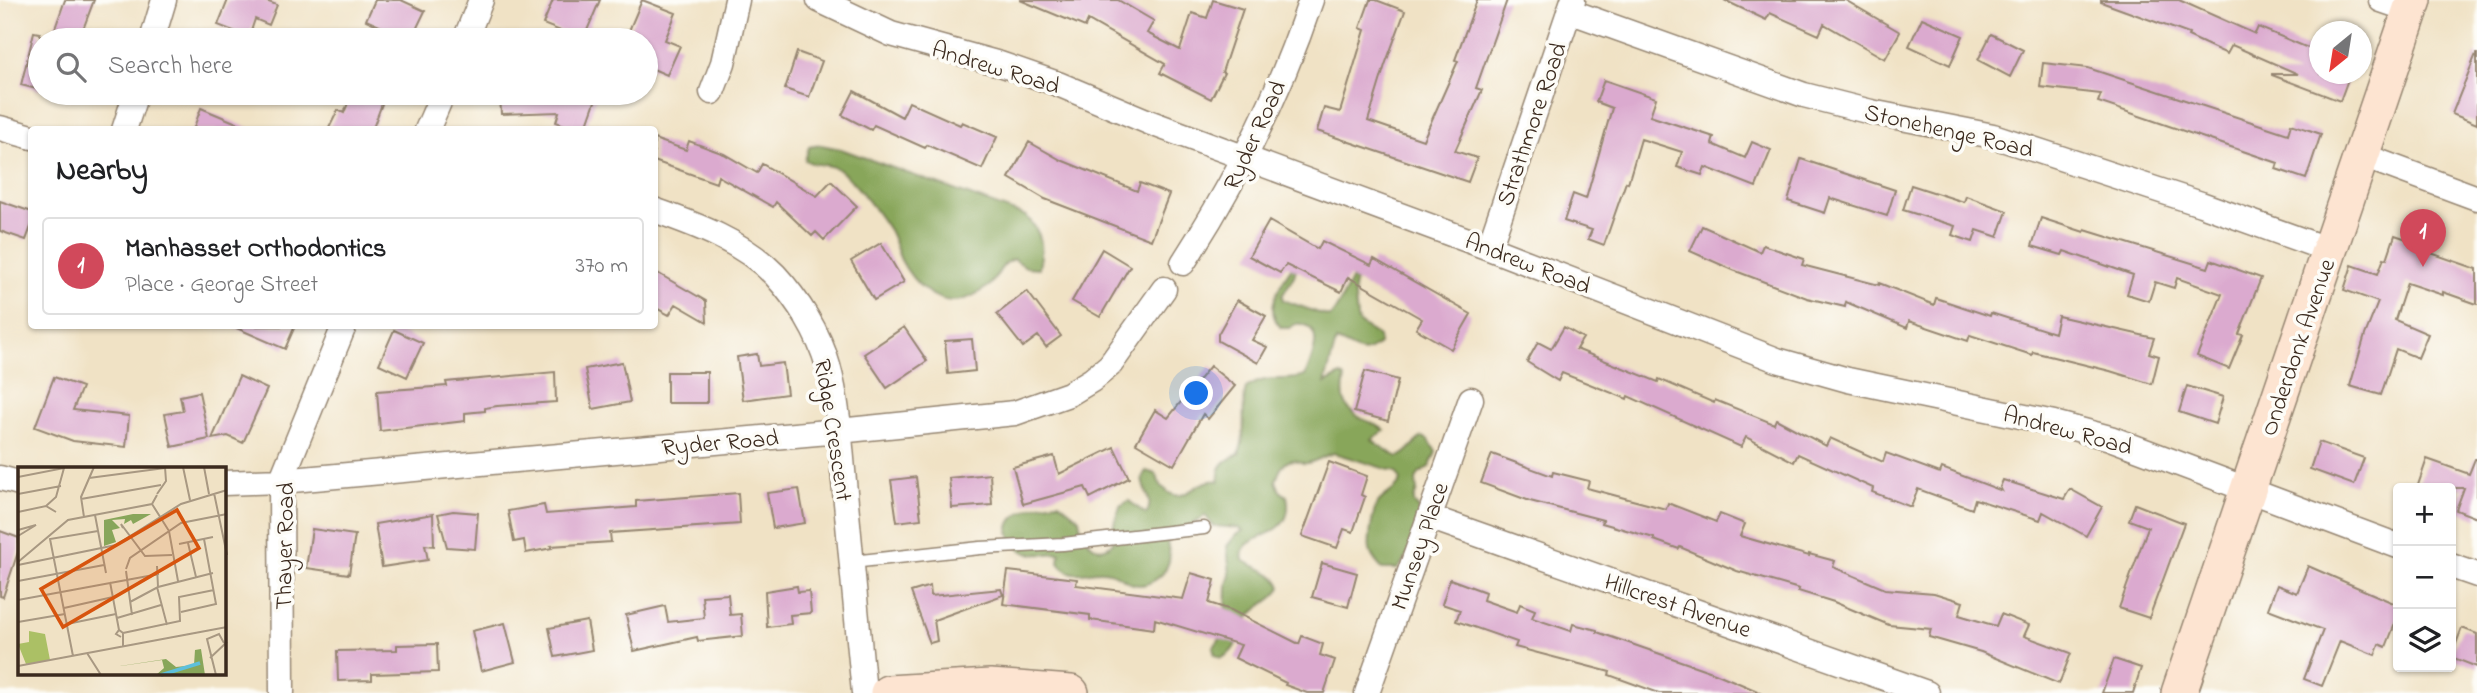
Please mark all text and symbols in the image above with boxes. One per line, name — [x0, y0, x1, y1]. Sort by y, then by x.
north arrow — [2309, 21, 2372, 84]
search box — [28, 28, 658, 105]
street label: Andrew Road — [927, 33, 1064, 106]
street label: Strathmore Road — [1489, 38, 1578, 211]
icon: search — [52, 48, 90, 86]
text: Search here — [108, 48, 233, 86]
street label: Ryder Road — [1216, 75, 1298, 197]
street label: Stonehenge Road — [1861, 96, 2037, 169]
text: Nearby — [56, 150, 148, 194]
pin: 1 — [2400, 209, 2446, 267]
street label: Andrew Road — [1459, 225, 1596, 306]
text: Manhasset Orthodontics — [125, 231, 386, 269]
text: 1 — [77, 250, 85, 283]
text: 370 m — [575, 250, 628, 283]
street label: Onderdonk Avenue — [2253, 254, 2346, 441]
text: Place · George Street — [125, 269, 318, 302]
street label: Ridge Crescent — [803, 357, 860, 504]
your location — [1179, 376, 1213, 410]
street label: Andrew Road — [1999, 398, 2136, 467]
street label: Ryder Road — [660, 422, 781, 468]
inset map — [18, 467, 226, 676]
street label: Munsey Place — [1383, 478, 1461, 616]
street label: Thayer Road — [268, 481, 306, 610]
map controls — [2393, 483, 2456, 672]
button: + — [2393, 483, 2456, 546]
button: − — [2393, 546, 2456, 609]
street label: Hillcrest Avenue — [1599, 566, 1756, 649]
button: layers — [2393, 609, 2456, 672]

